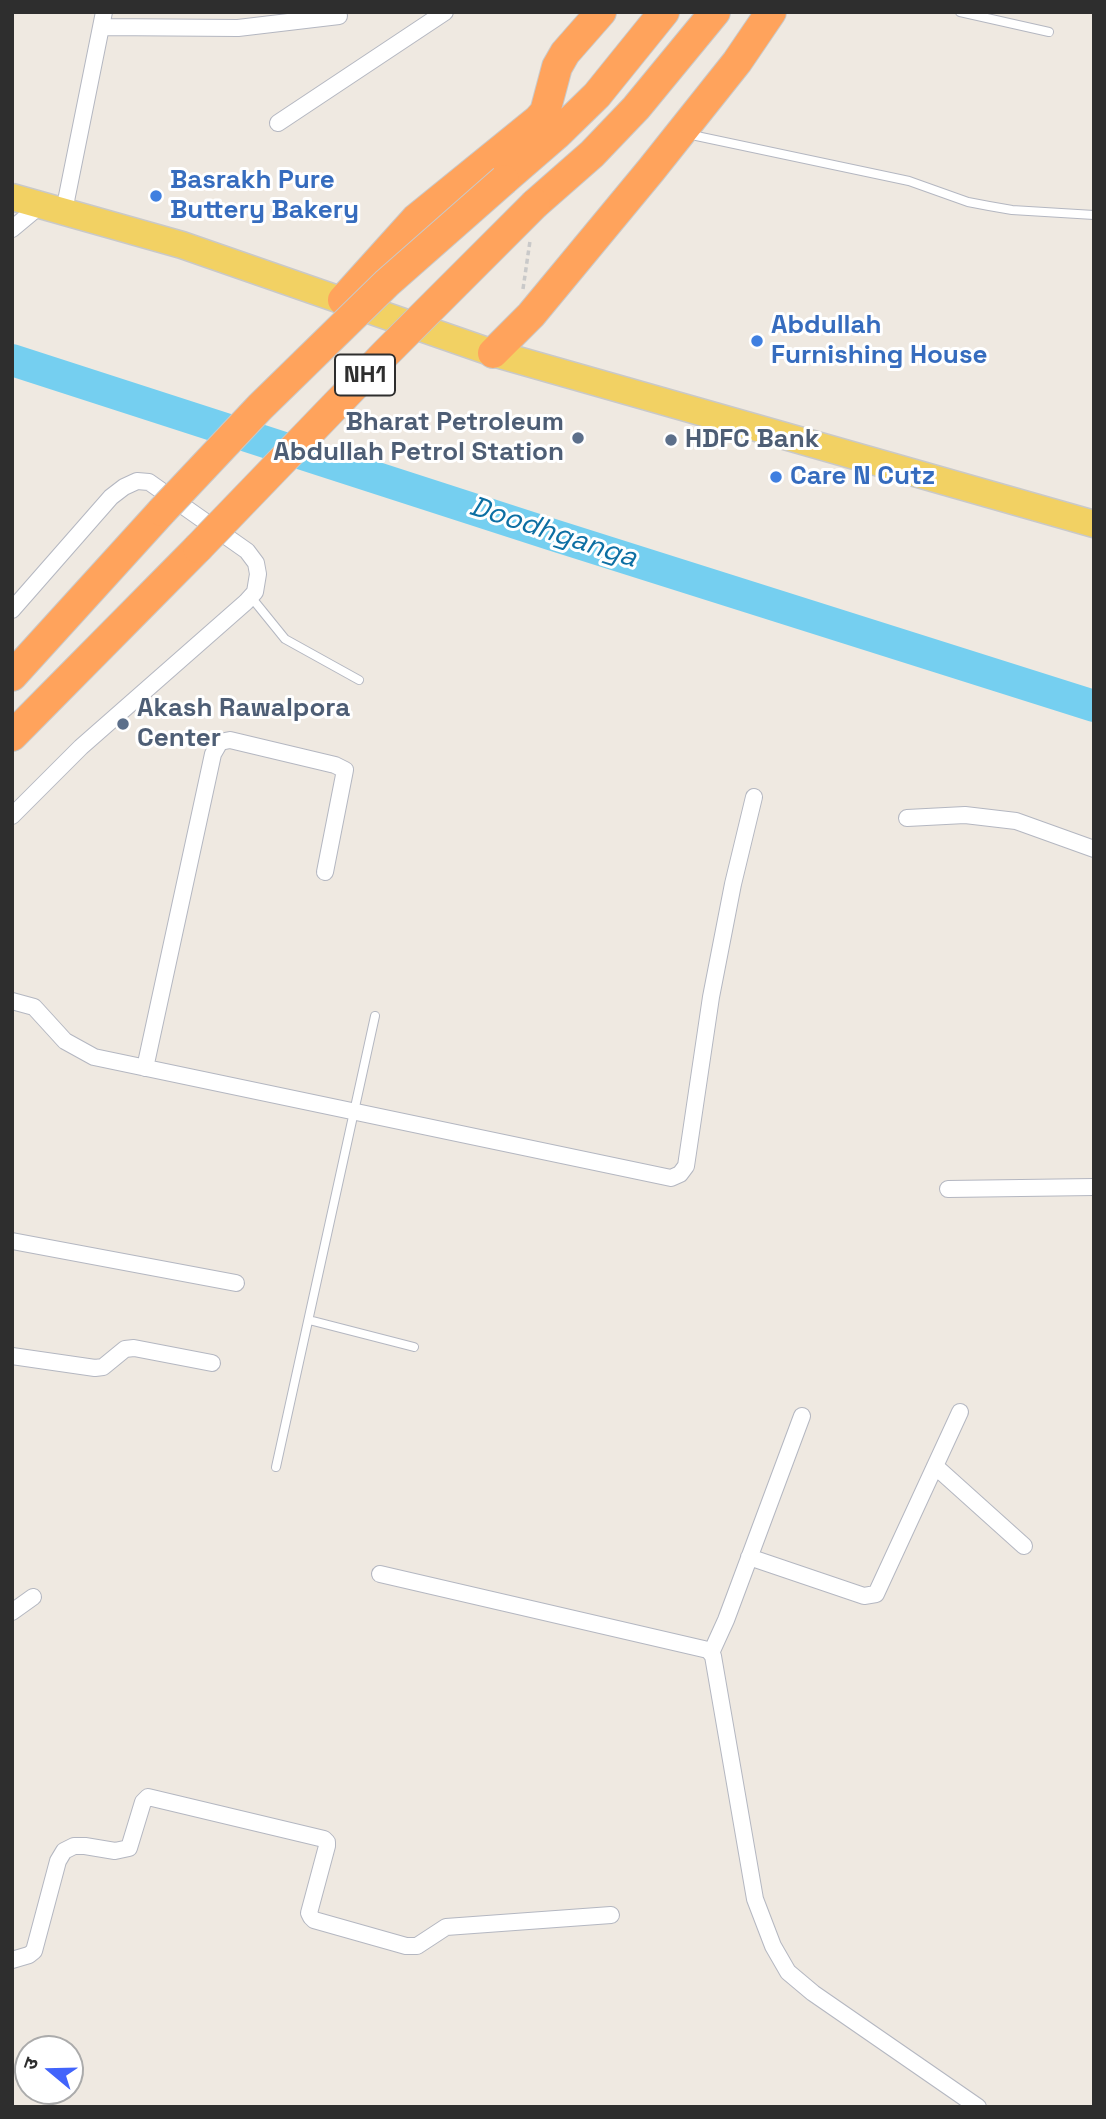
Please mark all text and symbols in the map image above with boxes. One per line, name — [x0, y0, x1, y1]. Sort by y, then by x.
place label: Basrakh Pure Buttery Bakery — [170, 165, 359, 227]
marker: Basrakh Pure Buttery Bakery — [148, 188, 164, 204]
place label: Abdullah Furnishing House — [771, 310, 988, 372]
marker: Abdullah Furnishing House — [749, 333, 765, 349]
road number: NH1 — [335, 354, 395, 396]
place label: Bharat Petroleum Abdullah Petrol Station — [273, 407, 564, 468]
place label: HDFC Bank — [685, 424, 819, 456]
marker: Bharat Petroleum Abdullah Petrol Station — [570, 430, 586, 446]
marker: HDFC Bank — [663, 432, 679, 448]
place label: Care N Cutz — [790, 461, 935, 493]
marker: Care N Cutz — [768, 469, 784, 485]
water label: Doodhganga — [465, 490, 641, 576]
place label: Akash Rawalpora Center — [137, 693, 350, 754]
marker: Akash Rawalpora Center — [115, 716, 131, 732]
north arrow — [14, 2035, 84, 2105]
text: उ — [17, 2054, 44, 2073]

